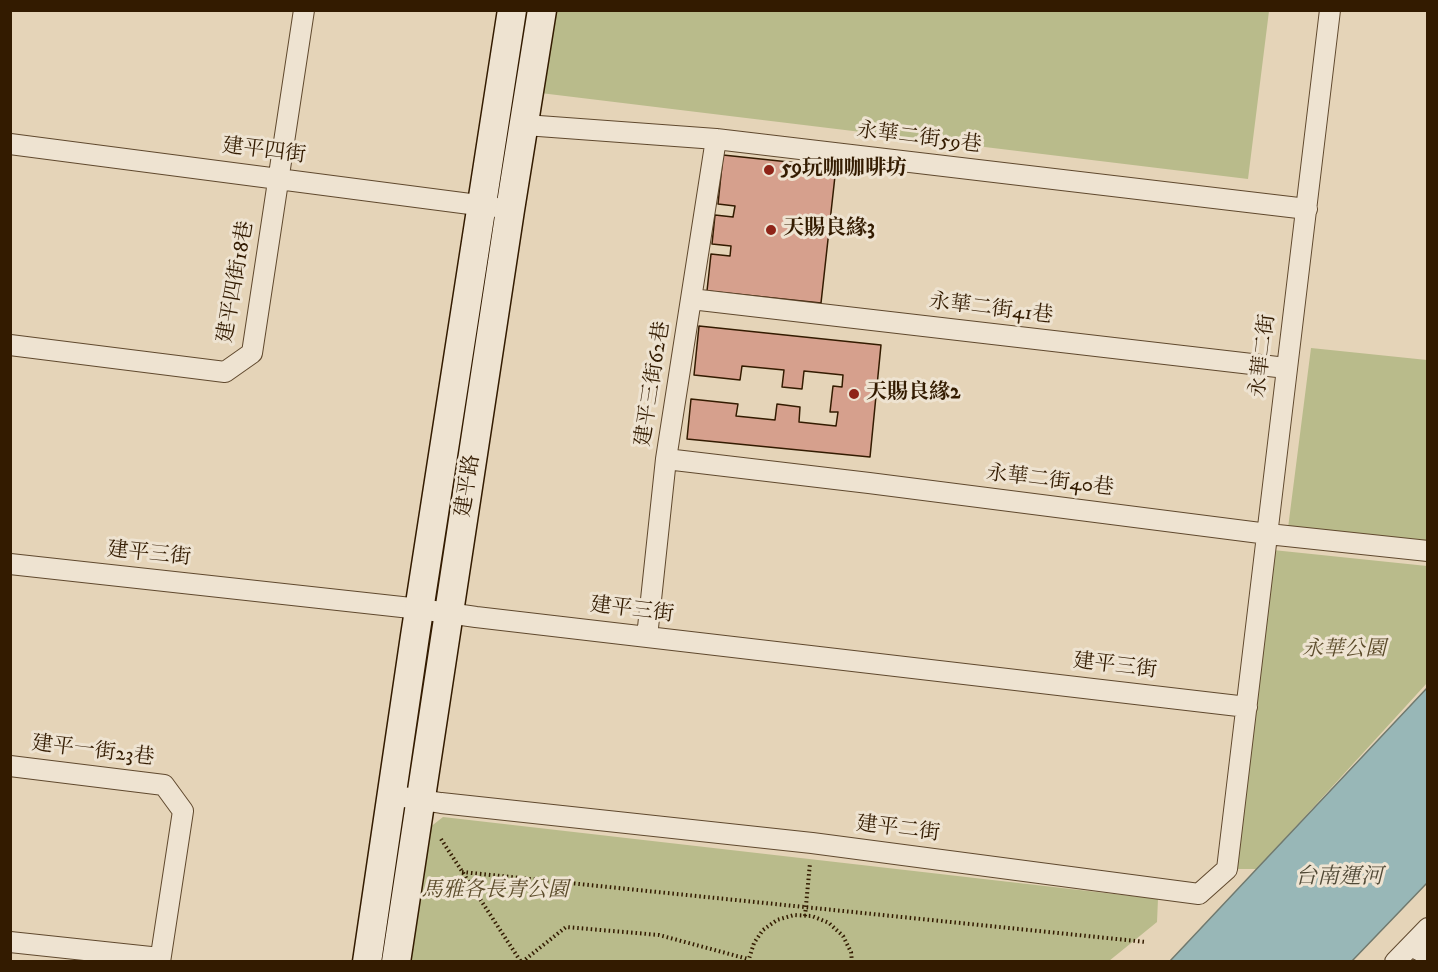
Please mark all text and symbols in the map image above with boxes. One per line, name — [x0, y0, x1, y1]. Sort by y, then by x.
street label: 永華二街59巷 — [855, 119, 983, 159]
street label: 建平四街 — [221, 134, 307, 170]
place label: 59玩咖咖啡坊 — [781, 157, 907, 183]
marker: 59玩咖咖啡坊 — [762, 163, 776, 177]
place label: 天賜良緣3 — [783, 217, 875, 243]
street label: 建平四街18巷 — [214, 219, 260, 345]
marker: 天賜良緣3 — [764, 223, 778, 237]
street label: 永華二街41巷 — [928, 290, 1054, 330]
street label: 永華二街 — [1246, 313, 1282, 399]
street label: 建平三街62巷 — [632, 320, 676, 448]
place label: 天賜良緣2 — [866, 381, 960, 407]
marker: 天賜良緣2 — [847, 387, 861, 401]
street label: 建平路 — [452, 453, 486, 519]
street label: 永華二街40巷 — [985, 462, 1115, 502]
street label: 建平三街 — [106, 538, 192, 572]
street label: 建平三街 — [589, 593, 675, 629]
park label: 永華公園 — [1302, 638, 1386, 664]
street label: 建平三街 — [1072, 649, 1158, 685]
street label: 建平一街23巷 — [30, 732, 156, 772]
street label: 建平二街 — [855, 812, 941, 848]
water label: 台南運河 — [1295, 865, 1383, 891]
park label: 馬雅各長青公園 — [422, 879, 568, 905]

